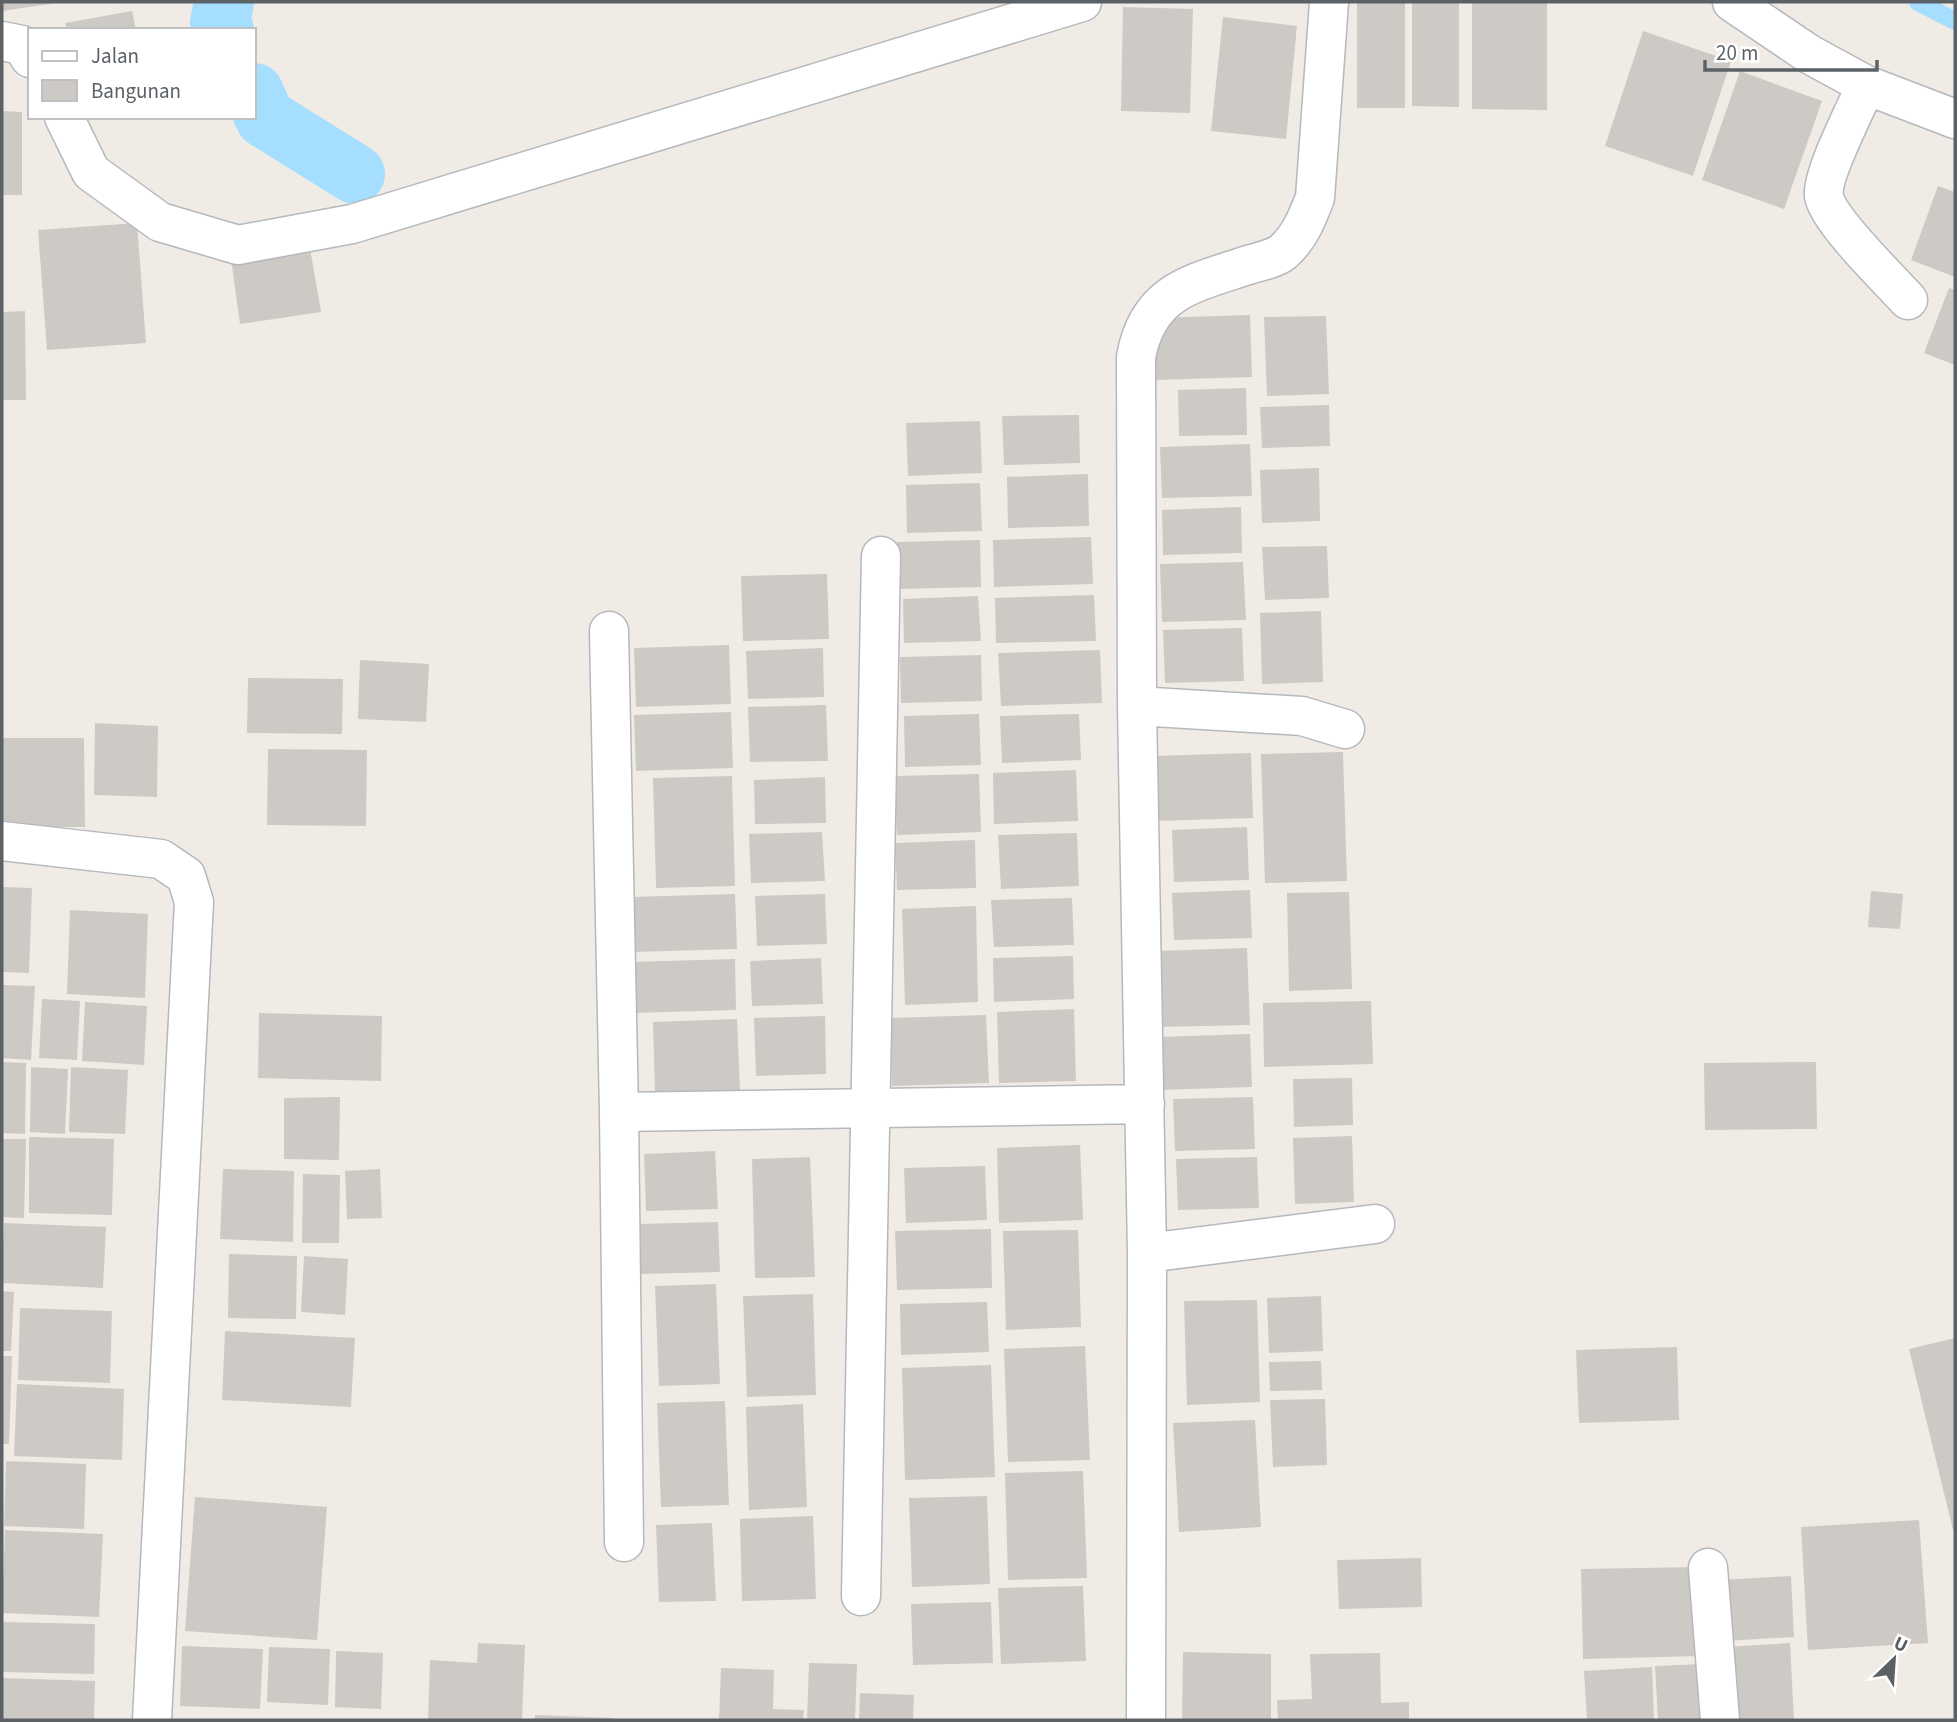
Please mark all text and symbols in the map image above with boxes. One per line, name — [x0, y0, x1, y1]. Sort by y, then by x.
legend — [28, 28, 256, 119]
scale bar — [1705, 28, 1876, 72]
text: 20 m — [1716, 38, 1758, 68]
text: Jalan — [91, 41, 139, 71]
text: Bangunan — [91, 76, 181, 106]
north arrow — [1859, 1624, 1929, 1694]
text: U — [1889, 1630, 1912, 1660]

